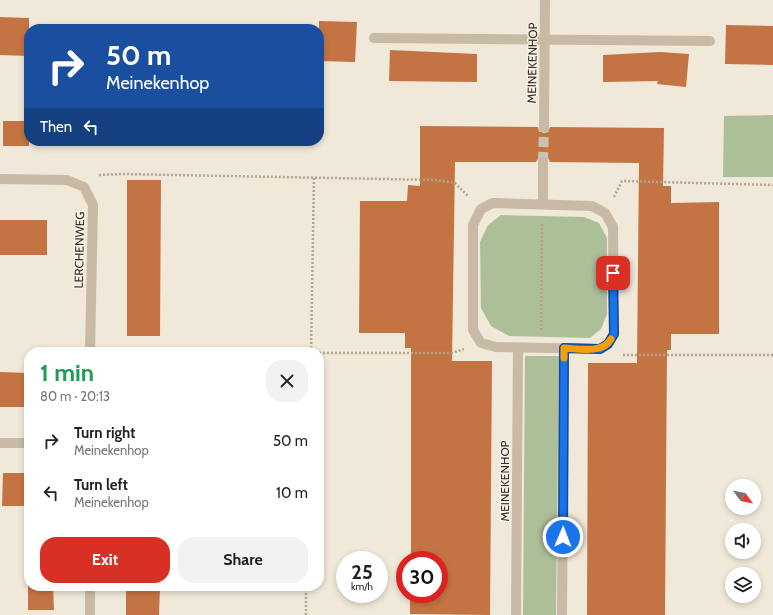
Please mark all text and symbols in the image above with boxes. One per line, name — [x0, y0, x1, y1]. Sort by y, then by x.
street label: MEINEKENHOP — [524, 22, 540, 104]
text: 50 m — [106, 38, 171, 72]
icon: right — [40, 40, 92, 92]
text: Meinekenhop — [106, 72, 209, 94]
icon: left — [80, 116, 102, 138]
text: Then — [40, 118, 72, 136]
street label: LERCHENWEG — [71, 211, 87, 289]
pin — [596, 256, 630, 290]
icon: arrive — [602, 262, 624, 284]
text: 1 min — [40, 358, 94, 387]
button: close — [266, 360, 308, 402]
text: 80 m · 20:13 — [40, 388, 110, 404]
text: Turn right — [74, 424, 135, 442]
icon: right — [40, 430, 62, 452]
text: 50 m — [273, 432, 308, 450]
street label: MEINEKENHOP — [497, 440, 512, 521]
text: Meinekenhop — [74, 442, 149, 458]
text: Turn left — [74, 476, 128, 494]
north arrow — [725, 479, 761, 515]
map controls — [725, 479, 761, 603]
icon: left — [40, 482, 62, 504]
text: 10 m — [276, 484, 308, 502]
text: Meinekenhop — [74, 494, 149, 510]
position arrow — [542, 516, 584, 558]
button: sound — [725, 523, 761, 559]
button: Exit — [40, 537, 170, 583]
button: Share — [178, 537, 308, 583]
speed limit sign: 30 — [396, 551, 448, 603]
text: 25 — [351, 560, 373, 584]
button: layers — [725, 567, 761, 603]
text: km/h — [351, 580, 373, 593]

